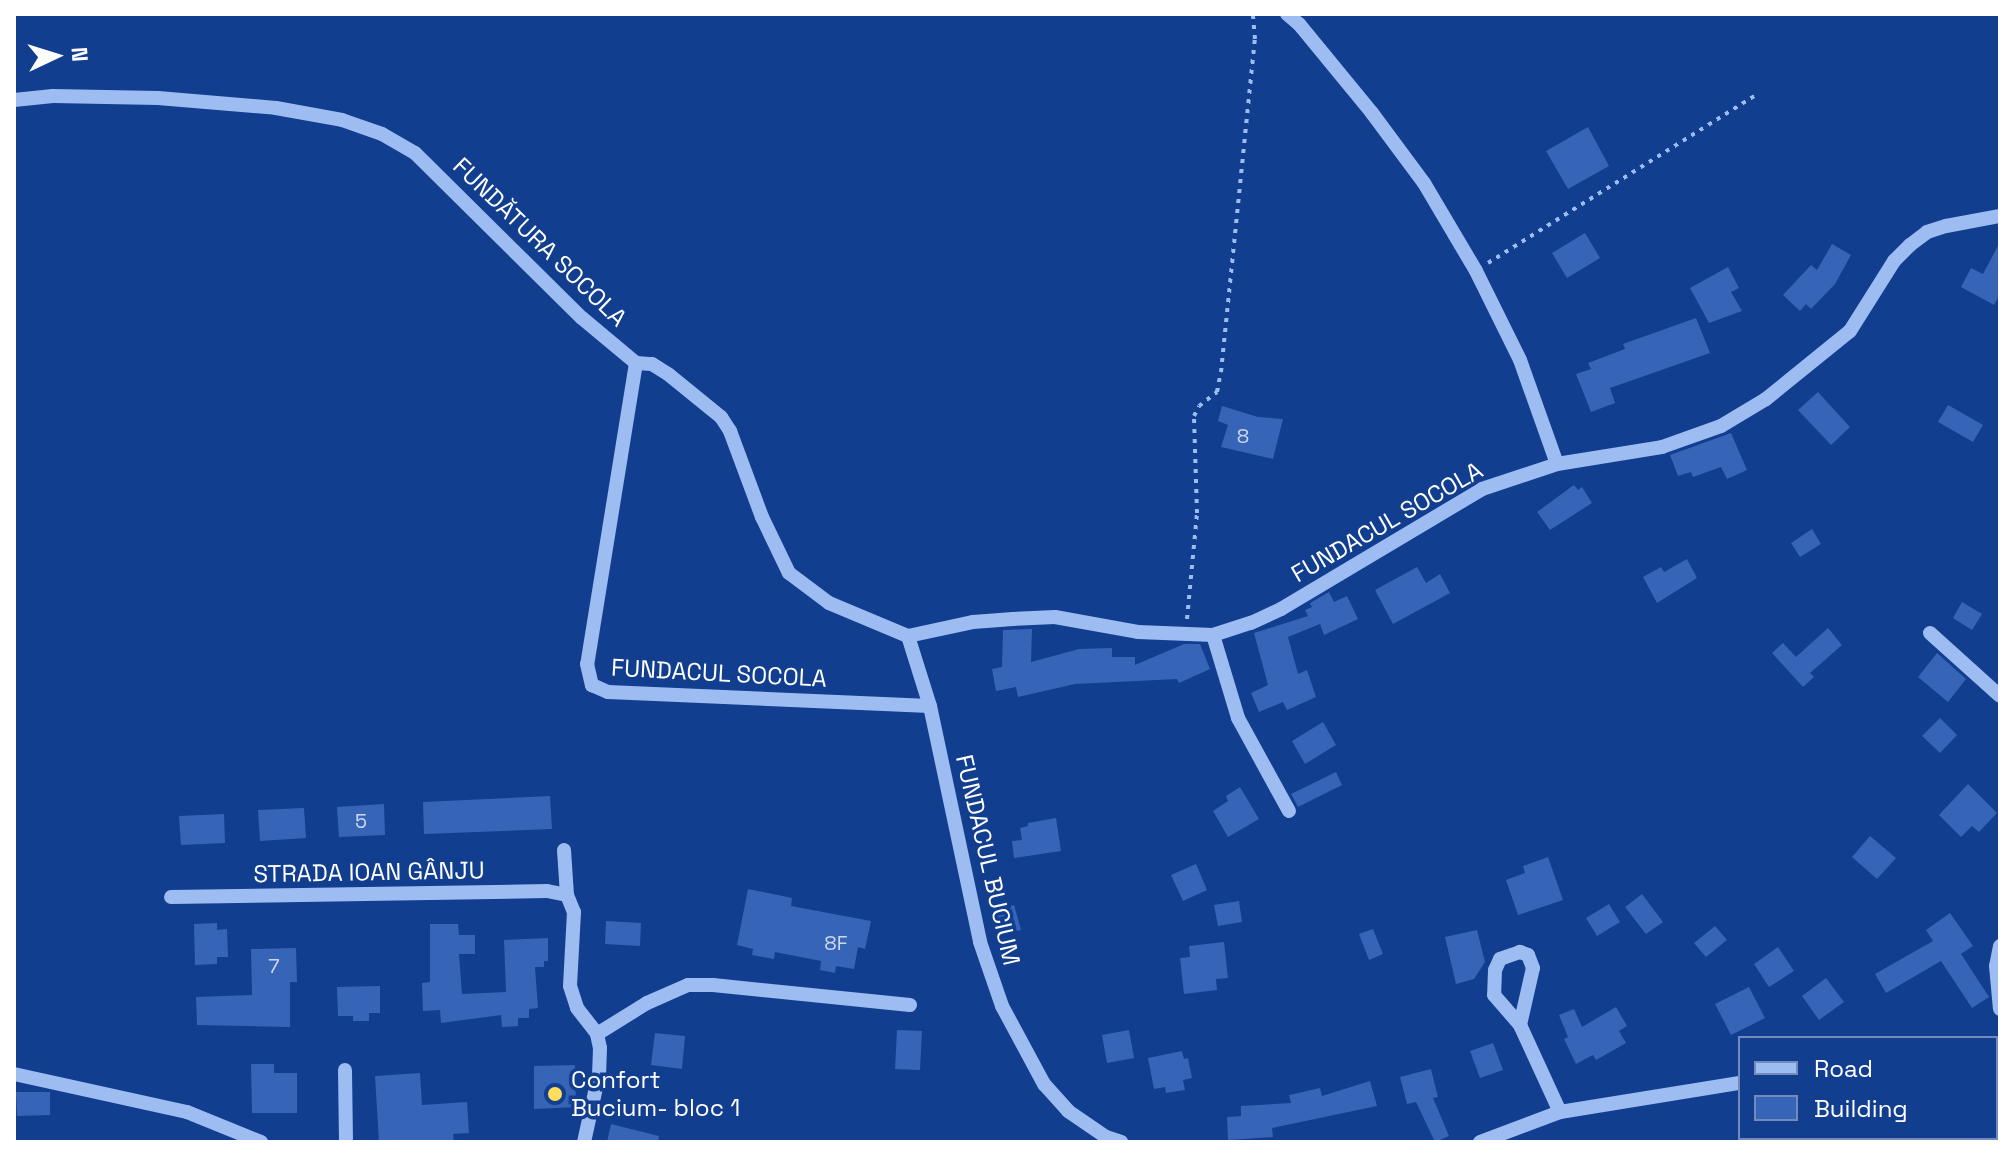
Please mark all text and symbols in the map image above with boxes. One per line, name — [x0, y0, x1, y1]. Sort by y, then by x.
north arrow — [16, 16, 96, 96]
text: N — [65, 46, 94, 63]
street label: FUNDĂTURA SOCOLA — [447, 151, 633, 333]
house number: 8 — [1237, 424, 1249, 448]
street label: FUNDACUL SOCOLA — [1286, 455, 1488, 589]
street label: FUNDACUL SOCOLA — [610, 653, 828, 693]
street label: FUNDACUL BUCIUM — [950, 752, 1026, 968]
house number: 5 — [355, 809, 367, 833]
street label: STRADA IOAN GÂNJU — [253, 856, 485, 888]
house number: 8F — [824, 931, 848, 955]
house number: 7 — [268, 954, 280, 978]
legend — [1738, 1036, 1998, 1140]
text: Road — [1814, 1053, 1873, 1084]
place label: Confort Bucium- bloc 1 — [571, 1066, 741, 1122]
marker: Confort Bucium- bloc 1 — [546, 1085, 564, 1103]
text: Building — [1814, 1093, 1908, 1124]

